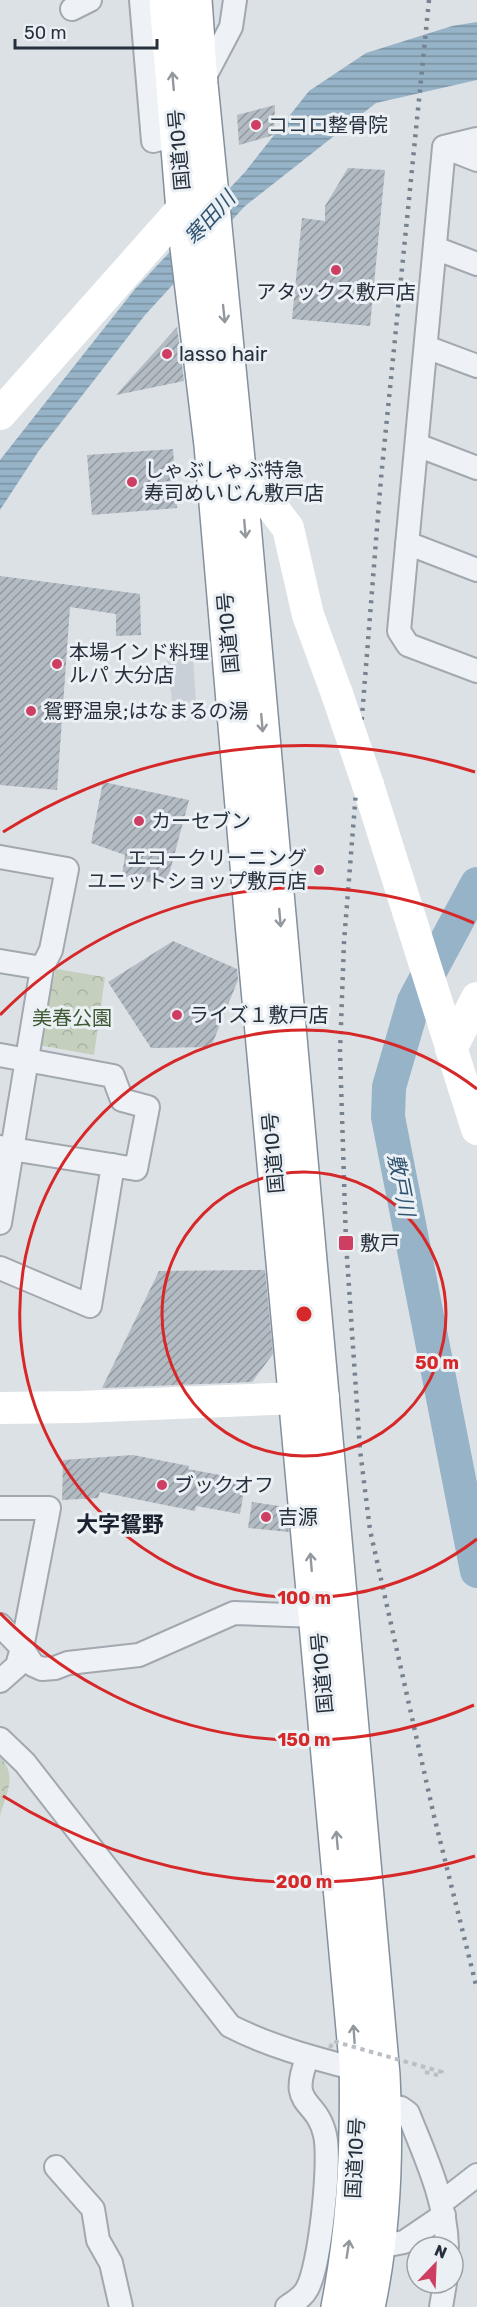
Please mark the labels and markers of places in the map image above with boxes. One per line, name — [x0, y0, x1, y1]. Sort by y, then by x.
place label: ココロ整骨院 — [268, 113, 388, 137]
marker: ココロ整骨院 — [249, 118, 263, 132]
marker: アタックス敷戸店 — [329, 263, 343, 277]
place label: アタックス敷戸店 — [256, 280, 416, 304]
place label: lasso hair — [179, 342, 268, 366]
marker: lasso hair — [160, 347, 174, 361]
place label: しゃぶしゃぶ特急 寿司めいじん敷戸店 — [144, 458, 324, 505]
marker: しゃぶしゃぶ特急 寿司めいじん敷戸店 — [125, 475, 139, 489]
place label: 本場インド料理 ルパ 大分店 — [69, 640, 209, 687]
marker: 本場インド料理 ルパ 大分店 — [50, 657, 64, 671]
place label: 鴛野温泉;はなまるの湯 — [43, 699, 248, 723]
marker: 鴛野温泉;はなまるの湯 — [24, 704, 38, 718]
place label: カーセブン — [151, 809, 251, 833]
marker: カーセブン — [132, 814, 146, 828]
place label: エコークリーニング ユニットショップ敷戸店 — [87, 846, 307, 893]
marker: エコークリーニング ユニットショップ敷戸店 — [312, 863, 326, 877]
place label: ライズ１敷戸店 — [189, 1003, 328, 1027]
marker: ライズ１敷戸店 — [170, 1008, 184, 1022]
place label: 敷戸 — [360, 1231, 400, 1255]
marker: 敷戸 — [337, 1234, 355, 1252]
centre of rings — [294, 1304, 314, 1324]
place label: ブックオフ — [174, 1473, 274, 1497]
marker: ブックオフ — [155, 1478, 169, 1492]
place label: 吉源 — [278, 1505, 318, 1529]
marker: 吉源 — [259, 1510, 273, 1524]

